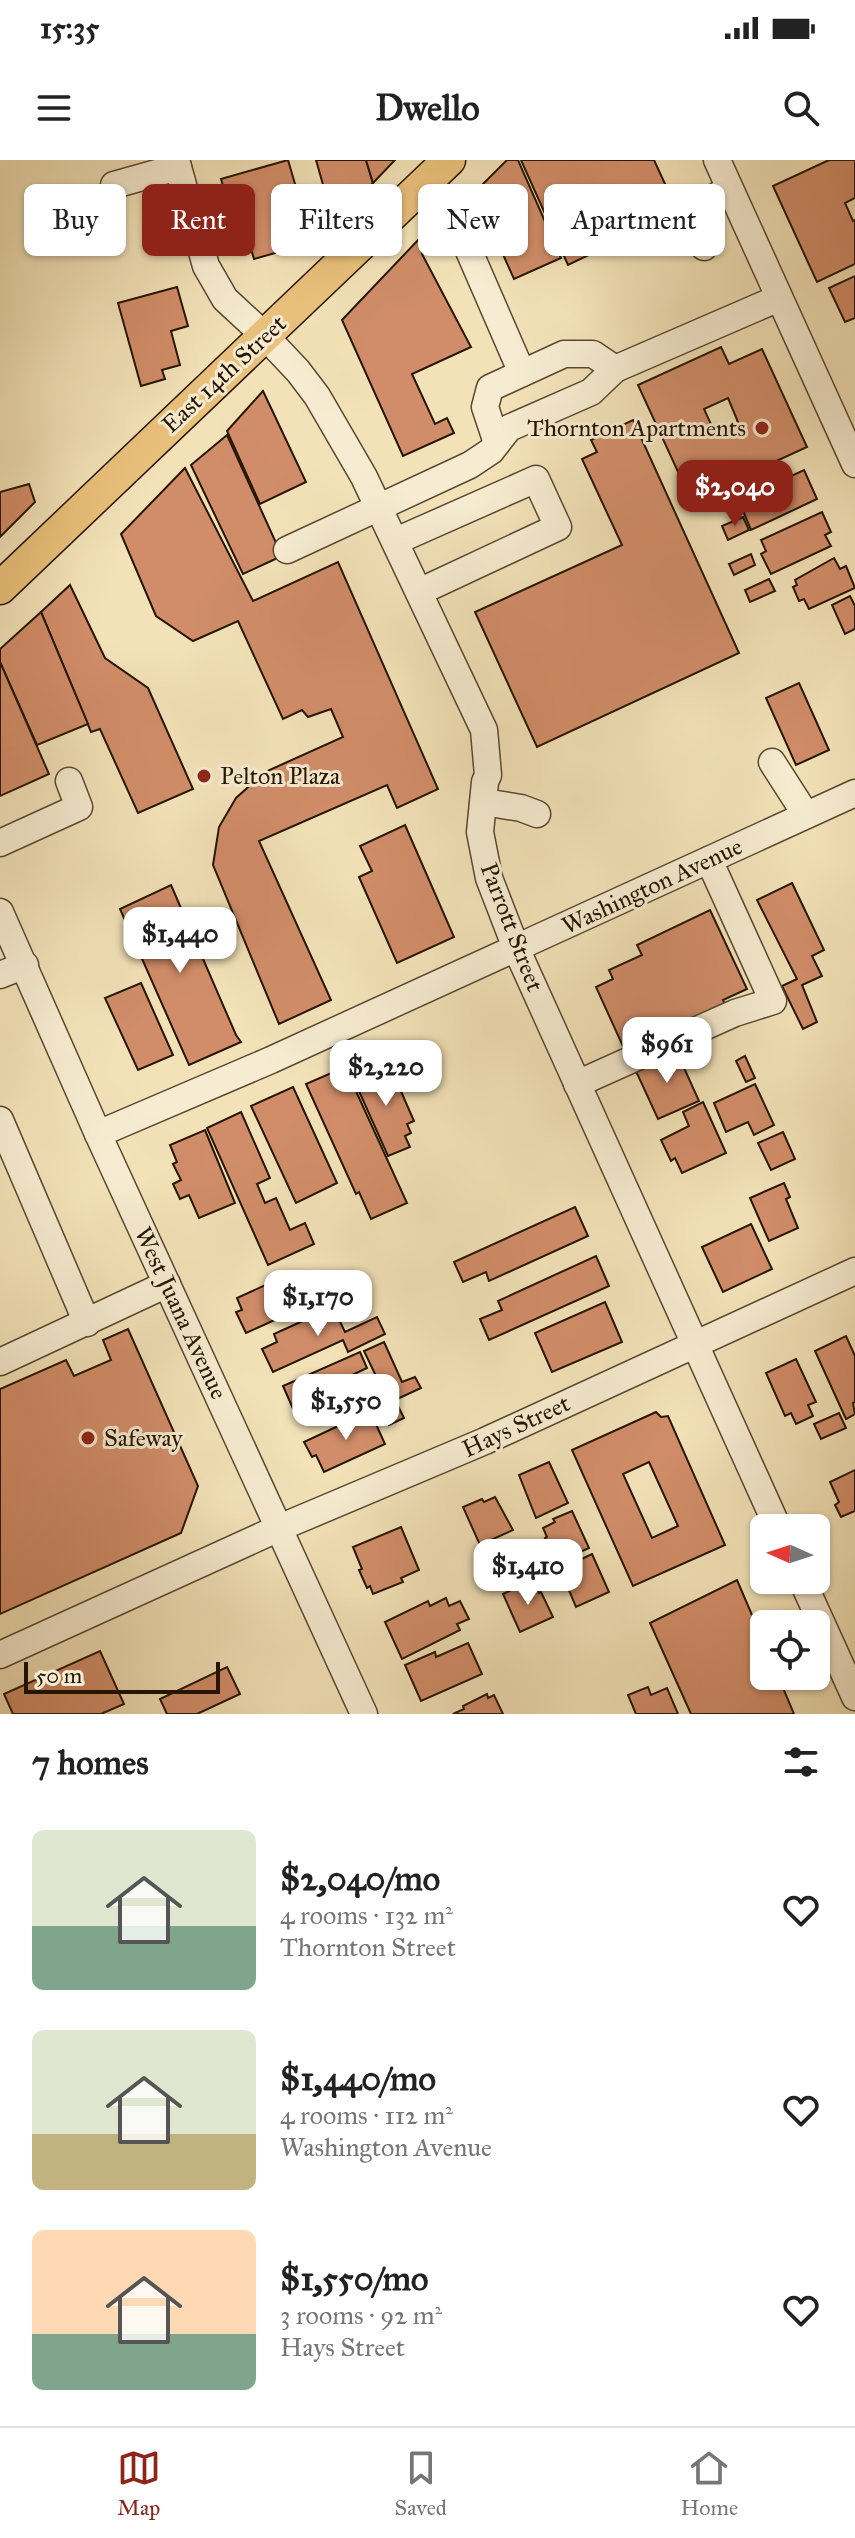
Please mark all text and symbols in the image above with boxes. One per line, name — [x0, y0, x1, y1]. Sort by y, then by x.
text: 15:35 — [40, 10, 99, 46]
icon: menu — [32, 86, 76, 130]
text: Dwello — [375, 86, 480, 130]
icon: search — [779, 86, 823, 130]
chip: Buy — [24, 184, 126, 256]
chip: Rent — [142, 184, 255, 256]
chip: Filters — [271, 184, 402, 256]
chip: New — [418, 184, 528, 256]
chip: Apartment — [544, 184, 725, 256]
street label: East 14th Street — [156, 308, 293, 439]
place label: Thornton Apartments — [527, 413, 746, 443]
marker: Thornton Apartments — [753, 419, 771, 437]
pin: $2,040 — [670, 460, 800, 528]
text: $2,040 — [695, 470, 775, 502]
place label: Pelton Plaza — [220, 761, 341, 791]
marker: Pelton Plaza — [195, 767, 213, 785]
street label: Washington Avenue — [557, 831, 747, 941]
street label: Parrott Street — [474, 858, 550, 996]
pin: $1,440 — [115, 907, 245, 975]
text: $1,440 — [141, 917, 219, 949]
pin: $961 — [620, 1017, 714, 1085]
text: $961 — [640, 1027, 694, 1059]
pin: $2,220 — [321, 1040, 451, 1108]
text: $2,220 — [348, 1050, 424, 1082]
street label: West Juana Avenue — [128, 1222, 234, 1404]
pin: $1,170 — [253, 1270, 383, 1338]
text: $1,170 — [282, 1280, 354, 1312]
pin: $1,550 — [281, 1374, 411, 1442]
text: $1,550 — [310, 1384, 382, 1416]
street label: Hays Street — [457, 1388, 575, 1464]
place label: Safeway — [104, 1423, 183, 1453]
marker: Safeway — [79, 1429, 97, 1447]
north arrow — [750, 1514, 830, 1594]
map controls — [750, 1514, 830, 1690]
pin: $1,410 — [463, 1539, 593, 1607]
text: $1,410 — [492, 1549, 564, 1581]
button: locate — [750, 1610, 830, 1690]
scale bar — [24, 1658, 220, 1694]
text: 50 m — [36, 1662, 82, 1689]
icon: filters — [779, 1740, 823, 1784]
text: 7 homes — [32, 1742, 149, 1783]
text: $2,040/mo — [280, 1858, 440, 1899]
icon: home — [96, 1862, 192, 1958]
icon: heart — [779, 1888, 823, 1932]
text: 4 rooms · 132 m² — [280, 1899, 453, 1931]
text: Thornton Street — [280, 1931, 456, 1963]
text: $1,440/mo — [280, 2058, 436, 2099]
icon: home — [96, 2062, 192, 2158]
icon: heart — [779, 2088, 823, 2132]
text: 4 rooms · 112 m² — [280, 2099, 453, 2131]
text: Washington Avenue — [280, 2131, 492, 2163]
text: $1,550/mo — [280, 2258, 428, 2299]
icon: home — [96, 2262, 192, 2358]
icon: heart — [779, 2288, 823, 2332]
text: 3 rooms · 92 m² — [280, 2299, 442, 2331]
text: Hays Street — [280, 2331, 405, 2363]
tab: Map — [117, 2446, 161, 2521]
tab: Saved — [395, 2446, 447, 2521]
tab: Home — [681, 2446, 738, 2521]

